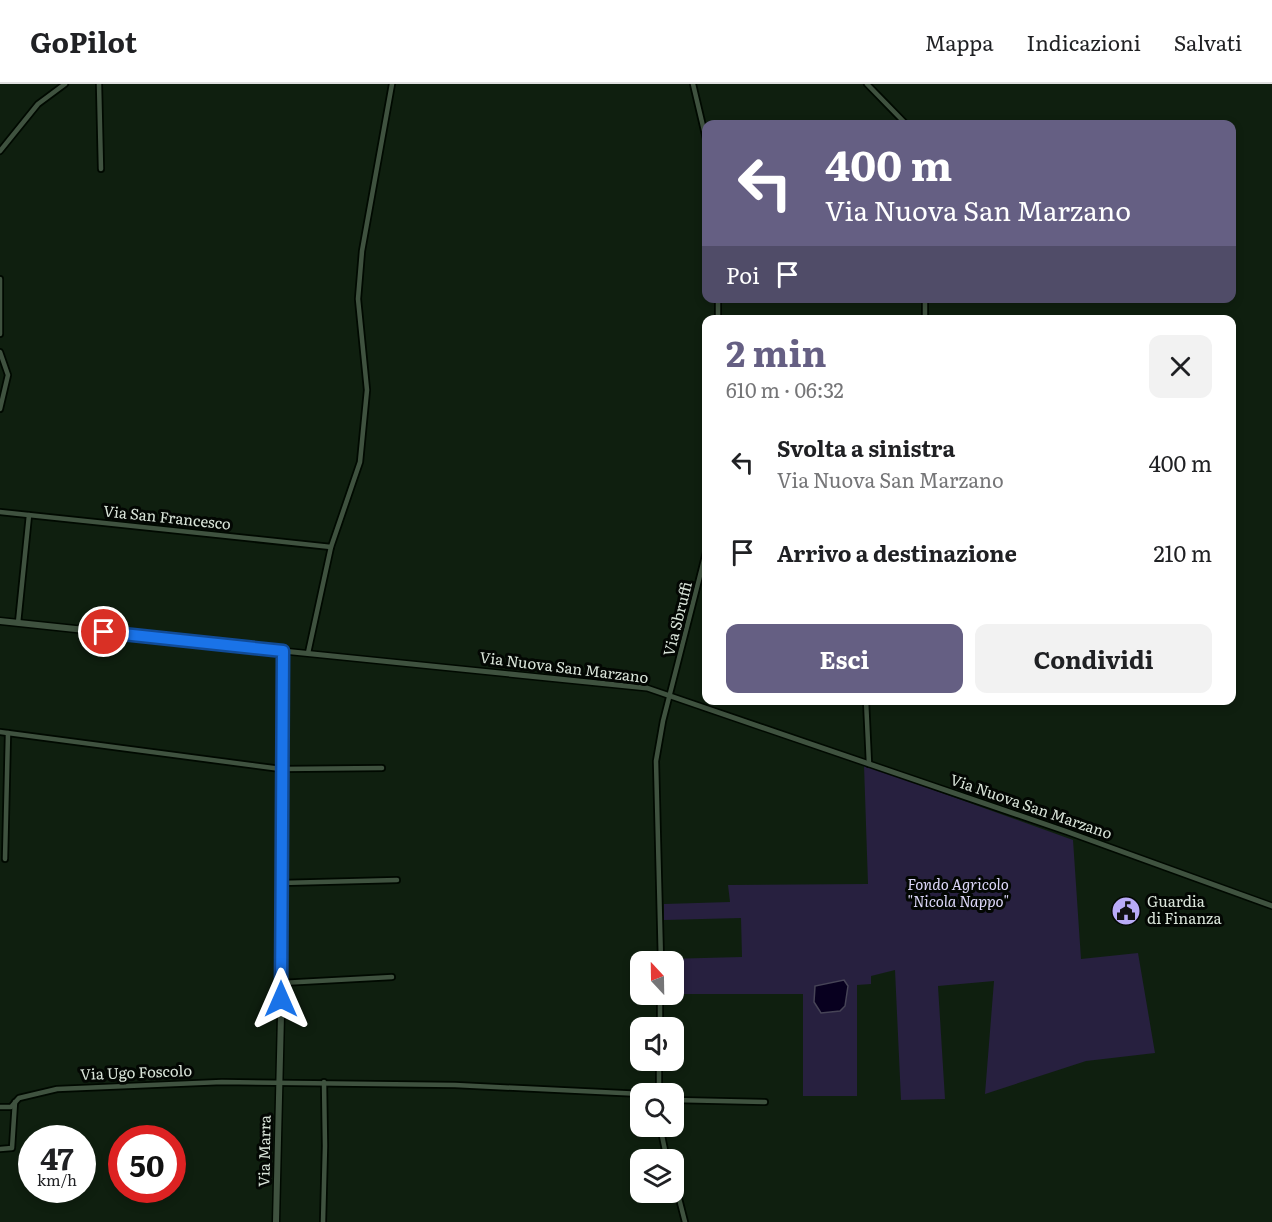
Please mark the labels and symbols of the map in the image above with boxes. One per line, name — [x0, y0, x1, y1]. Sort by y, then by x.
street label: Via San Francesco — [102, 498, 232, 535]
street label: Via Sbruffi — [656, 579, 697, 658]
pin — [78, 606, 129, 657]
street label: Via Nuova San Marzano — [478, 645, 650, 688]
street label: Via Nuova San Marzano — [947, 767, 1116, 844]
park label: Fondo Agricolo "Nicola Nappo" — [907, 872, 1009, 912]
place label: Guardia di Finanza — [1147, 889, 1222, 929]
public building icon: Guardia di Finanza — [1110, 895, 1142, 927]
north arrow — [630, 951, 684, 1005]
position arrow — [249, 967, 313, 1031]
street label: Via Ugo Foscolo — [80, 1058, 193, 1085]
street label: Via Marra — [251, 1114, 276, 1187]
speed limit sign: 50 — [108, 1125, 186, 1203]

